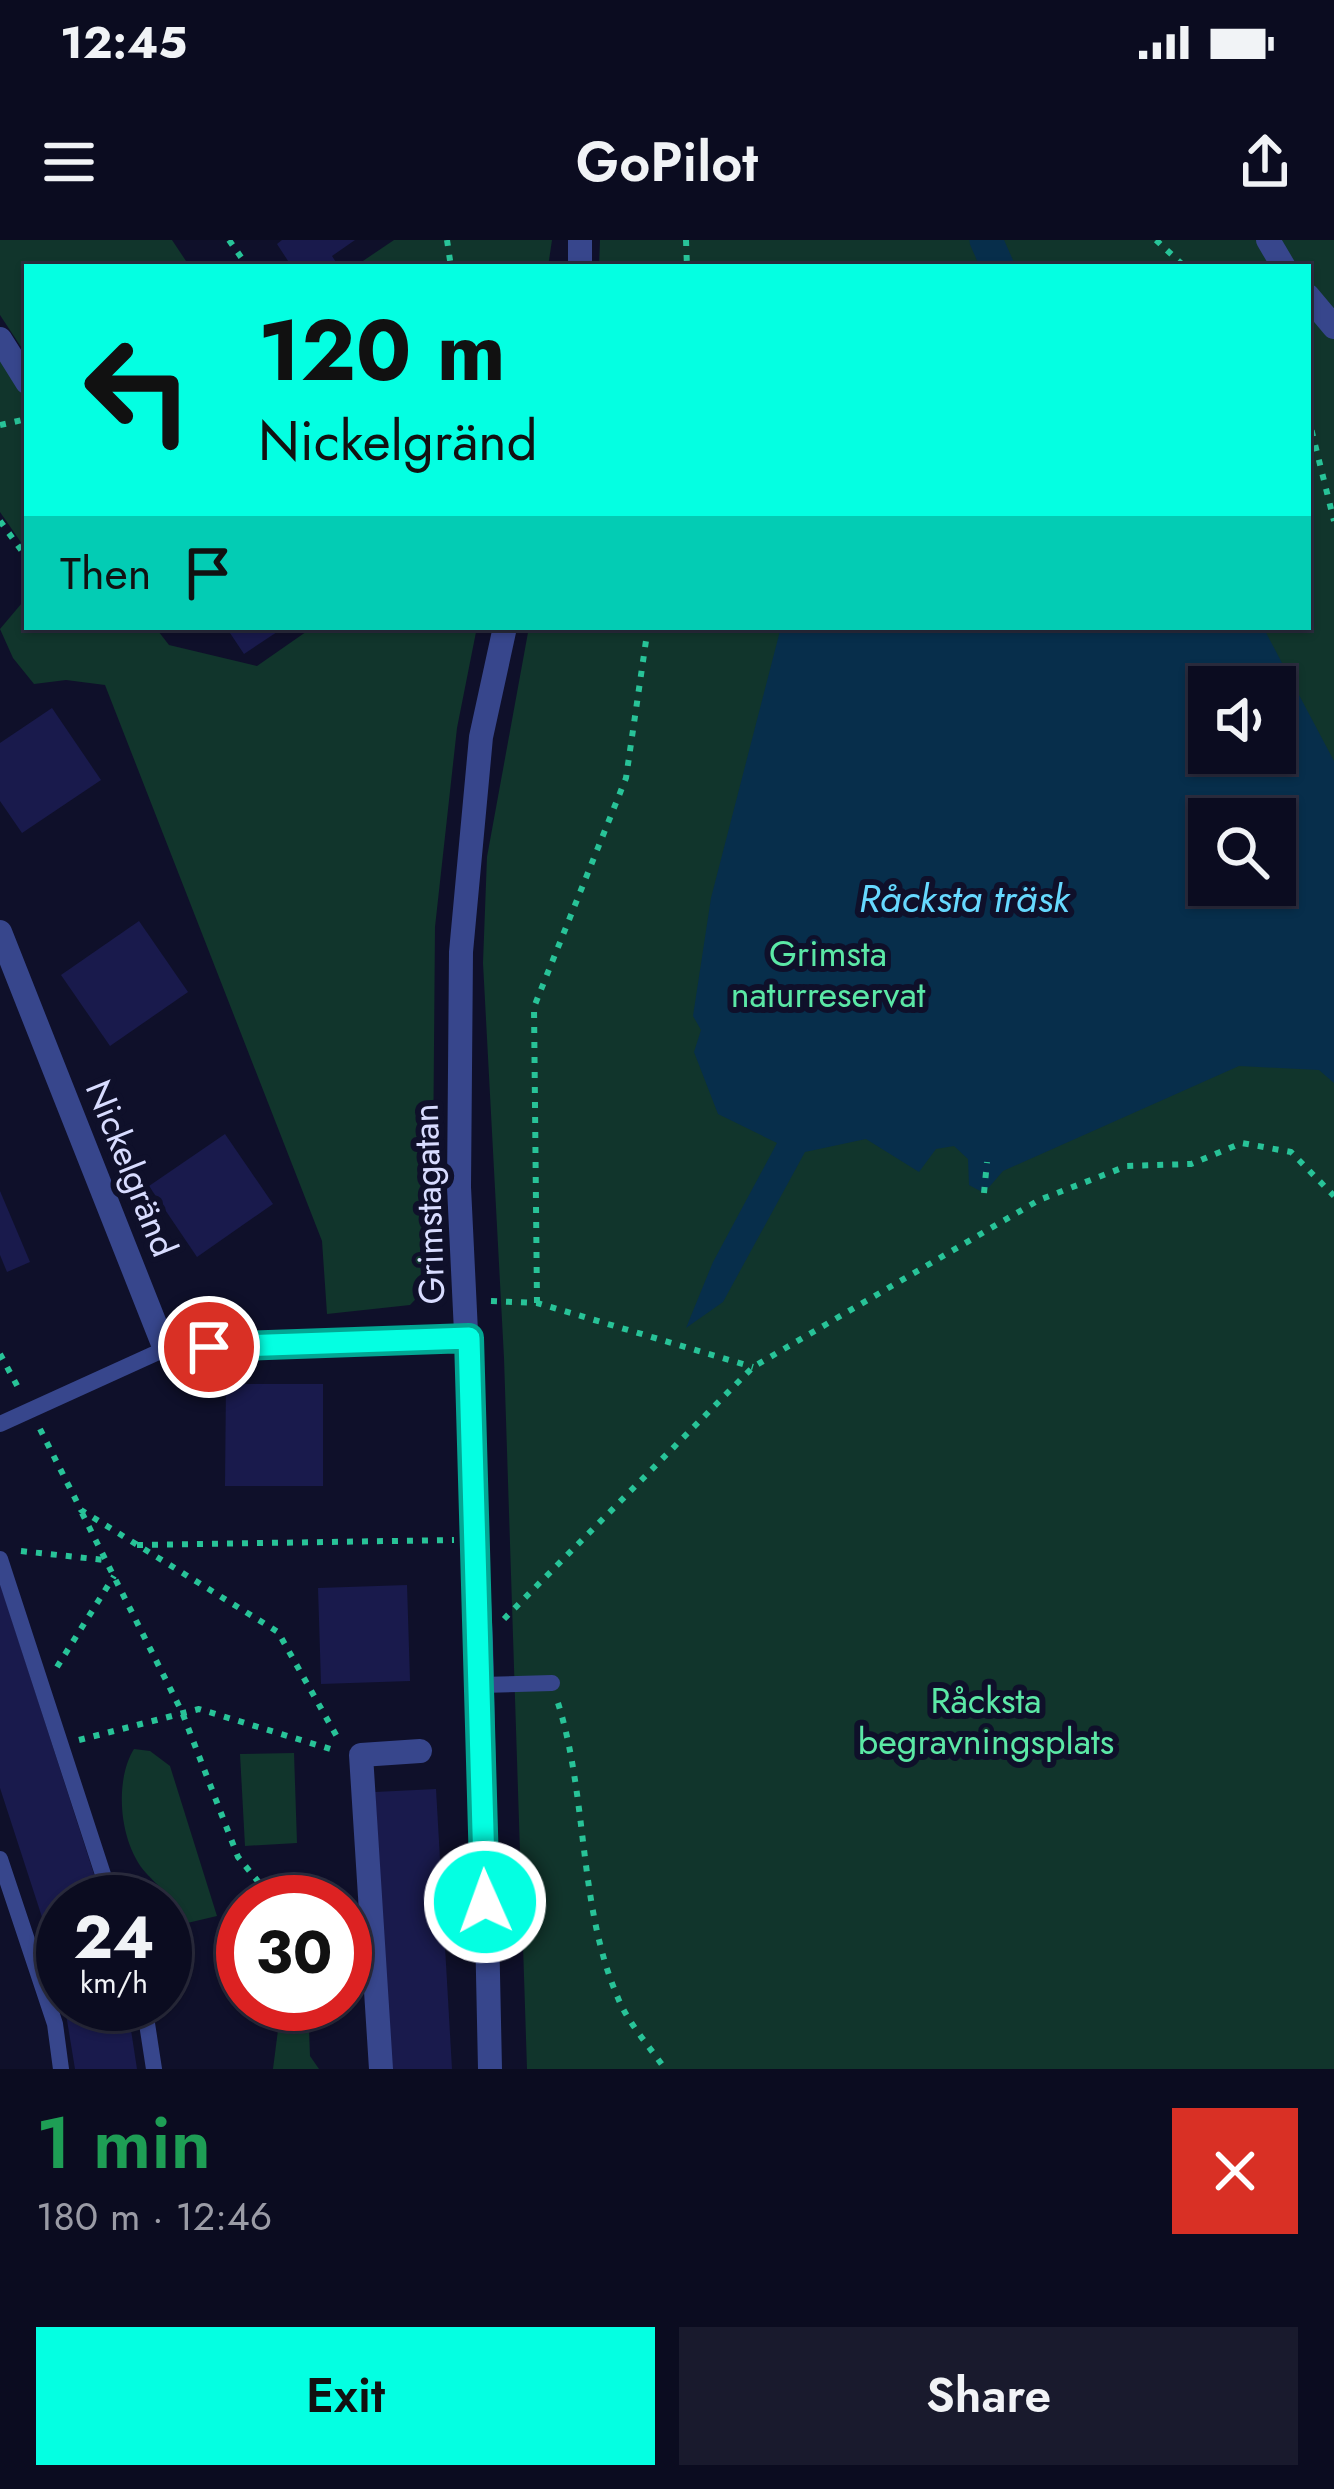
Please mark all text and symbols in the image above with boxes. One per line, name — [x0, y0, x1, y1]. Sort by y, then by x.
text: 12:45 — [60, 10, 187, 75]
text: GoPilot — [576, 123, 758, 201]
icon: menu — [36, 129, 102, 195]
icon: share — [1232, 129, 1298, 195]
text: 120 m — [258, 290, 506, 412]
icon: left — [60, 312, 216, 468]
text: Nickelgränd — [258, 402, 538, 480]
icon: arrive — [175, 540, 241, 606]
text: Then — [60, 541, 151, 606]
map controls — [1188, 666, 1296, 906]
button: sound — [1188, 666, 1296, 774]
button: search — [1188, 798, 1296, 906]
water label: Råcksta träsk — [859, 870, 1072, 927]
park label: Grimsta naturreservat — [731, 927, 926, 1020]
street label: Nickelgränd — [73, 1072, 191, 1264]
street label: Grimstagatan — [399, 1103, 457, 1305]
pin — [158, 1296, 260, 1398]
icon: arrive — [176, 1314, 242, 1380]
park label: Råcksta begravningsplats — [858, 1674, 1114, 1767]
position arrow — [422, 1839, 548, 1965]
speed limit sign: 30 — [216, 1875, 372, 2031]
text: 24 — [73, 1894, 155, 1981]
text: km/h — [80, 1961, 148, 2004]
text: 1 min — [36, 2091, 211, 2195]
button: close — [1172, 2108, 1298, 2234]
text: 180 m · 12:46 — [36, 2188, 272, 2245]
button: Exit — [36, 2327, 655, 2465]
button: Share — [679, 2327, 1298, 2465]

